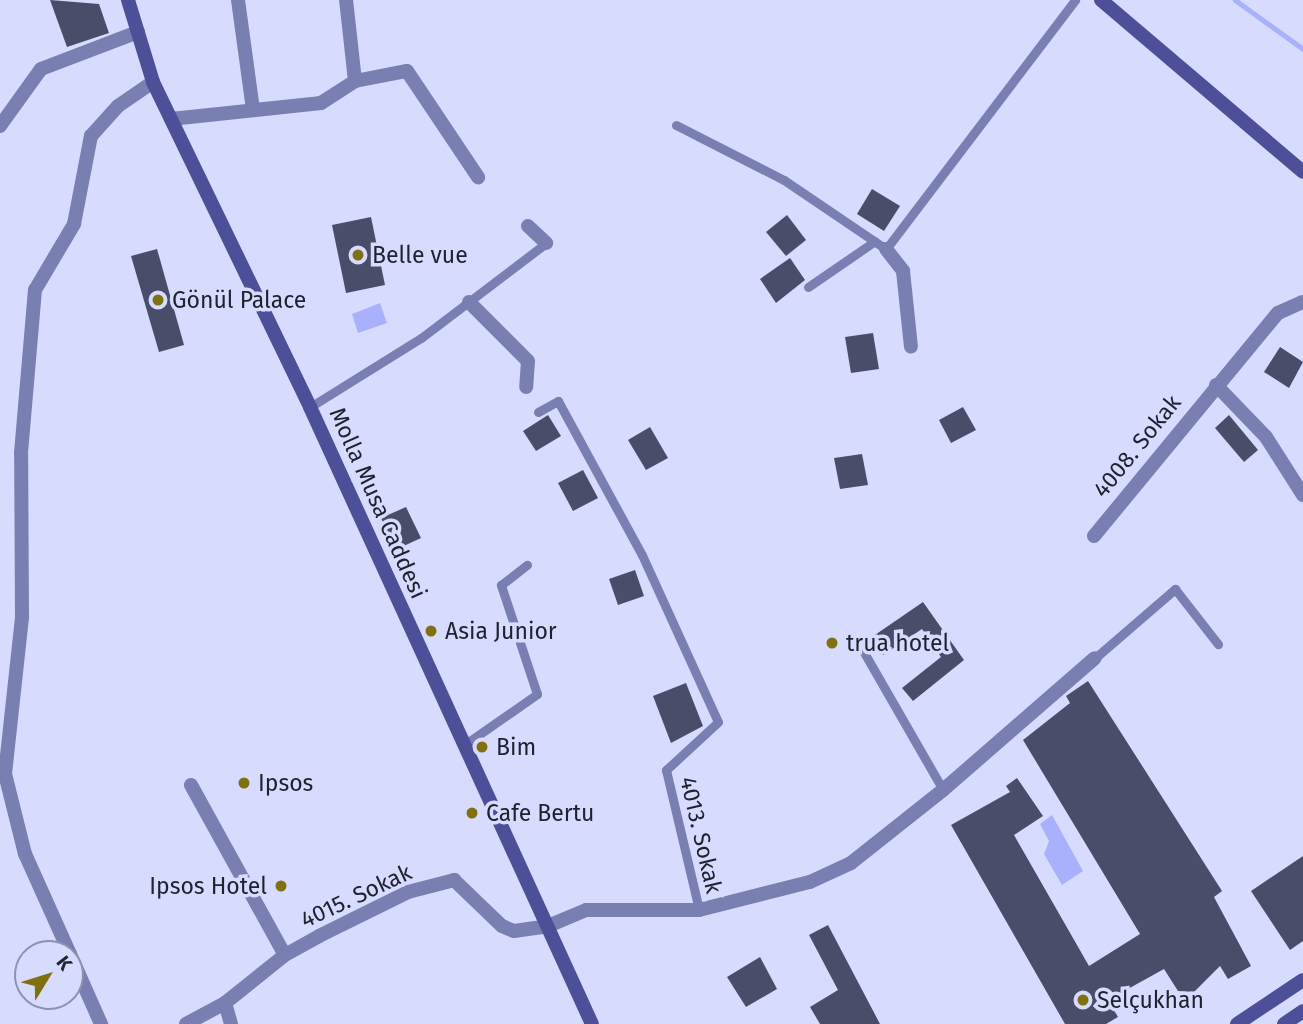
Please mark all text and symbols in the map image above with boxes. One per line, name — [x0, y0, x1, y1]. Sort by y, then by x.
place label: Belle vue — [372, 241, 468, 269]
marker: Belle vue — [350, 247, 366, 263]
place label: Gönül Palace — [172, 286, 306, 314]
marker: Gönül Palace — [150, 292, 166, 308]
street label: 4008. Sokak — [1087, 389, 1187, 503]
street label: Molla Musa Caddesi — [323, 403, 433, 603]
place label: Asia Junior — [445, 617, 557, 645]
marker: Asia Junior — [423, 623, 439, 639]
place label: trua hotel — [846, 629, 949, 657]
marker: trua hotel — [824, 635, 840, 651]
place label: Bim — [496, 733, 536, 761]
marker: Bim — [474, 739, 490, 755]
place label: Ipsos — [258, 769, 313, 797]
street label: 4013. Sokak — [674, 774, 728, 896]
marker: Ipsos — [236, 775, 252, 791]
place label: Cafe Bertu — [486, 799, 594, 827]
marker: Cafe Bertu — [464, 805, 480, 821]
street label: 4015. Sokak — [296, 858, 416, 934]
place label: Ipsos Hotel — [149, 872, 267, 900]
marker: Ipsos Hotel — [273, 878, 289, 894]
north arrow — [14, 940, 84, 1010]
text: K — [52, 951, 77, 975]
place label: Selçukhan — [1097, 986, 1204, 1014]
marker: Selçukhan — [1075, 992, 1091, 1008]

